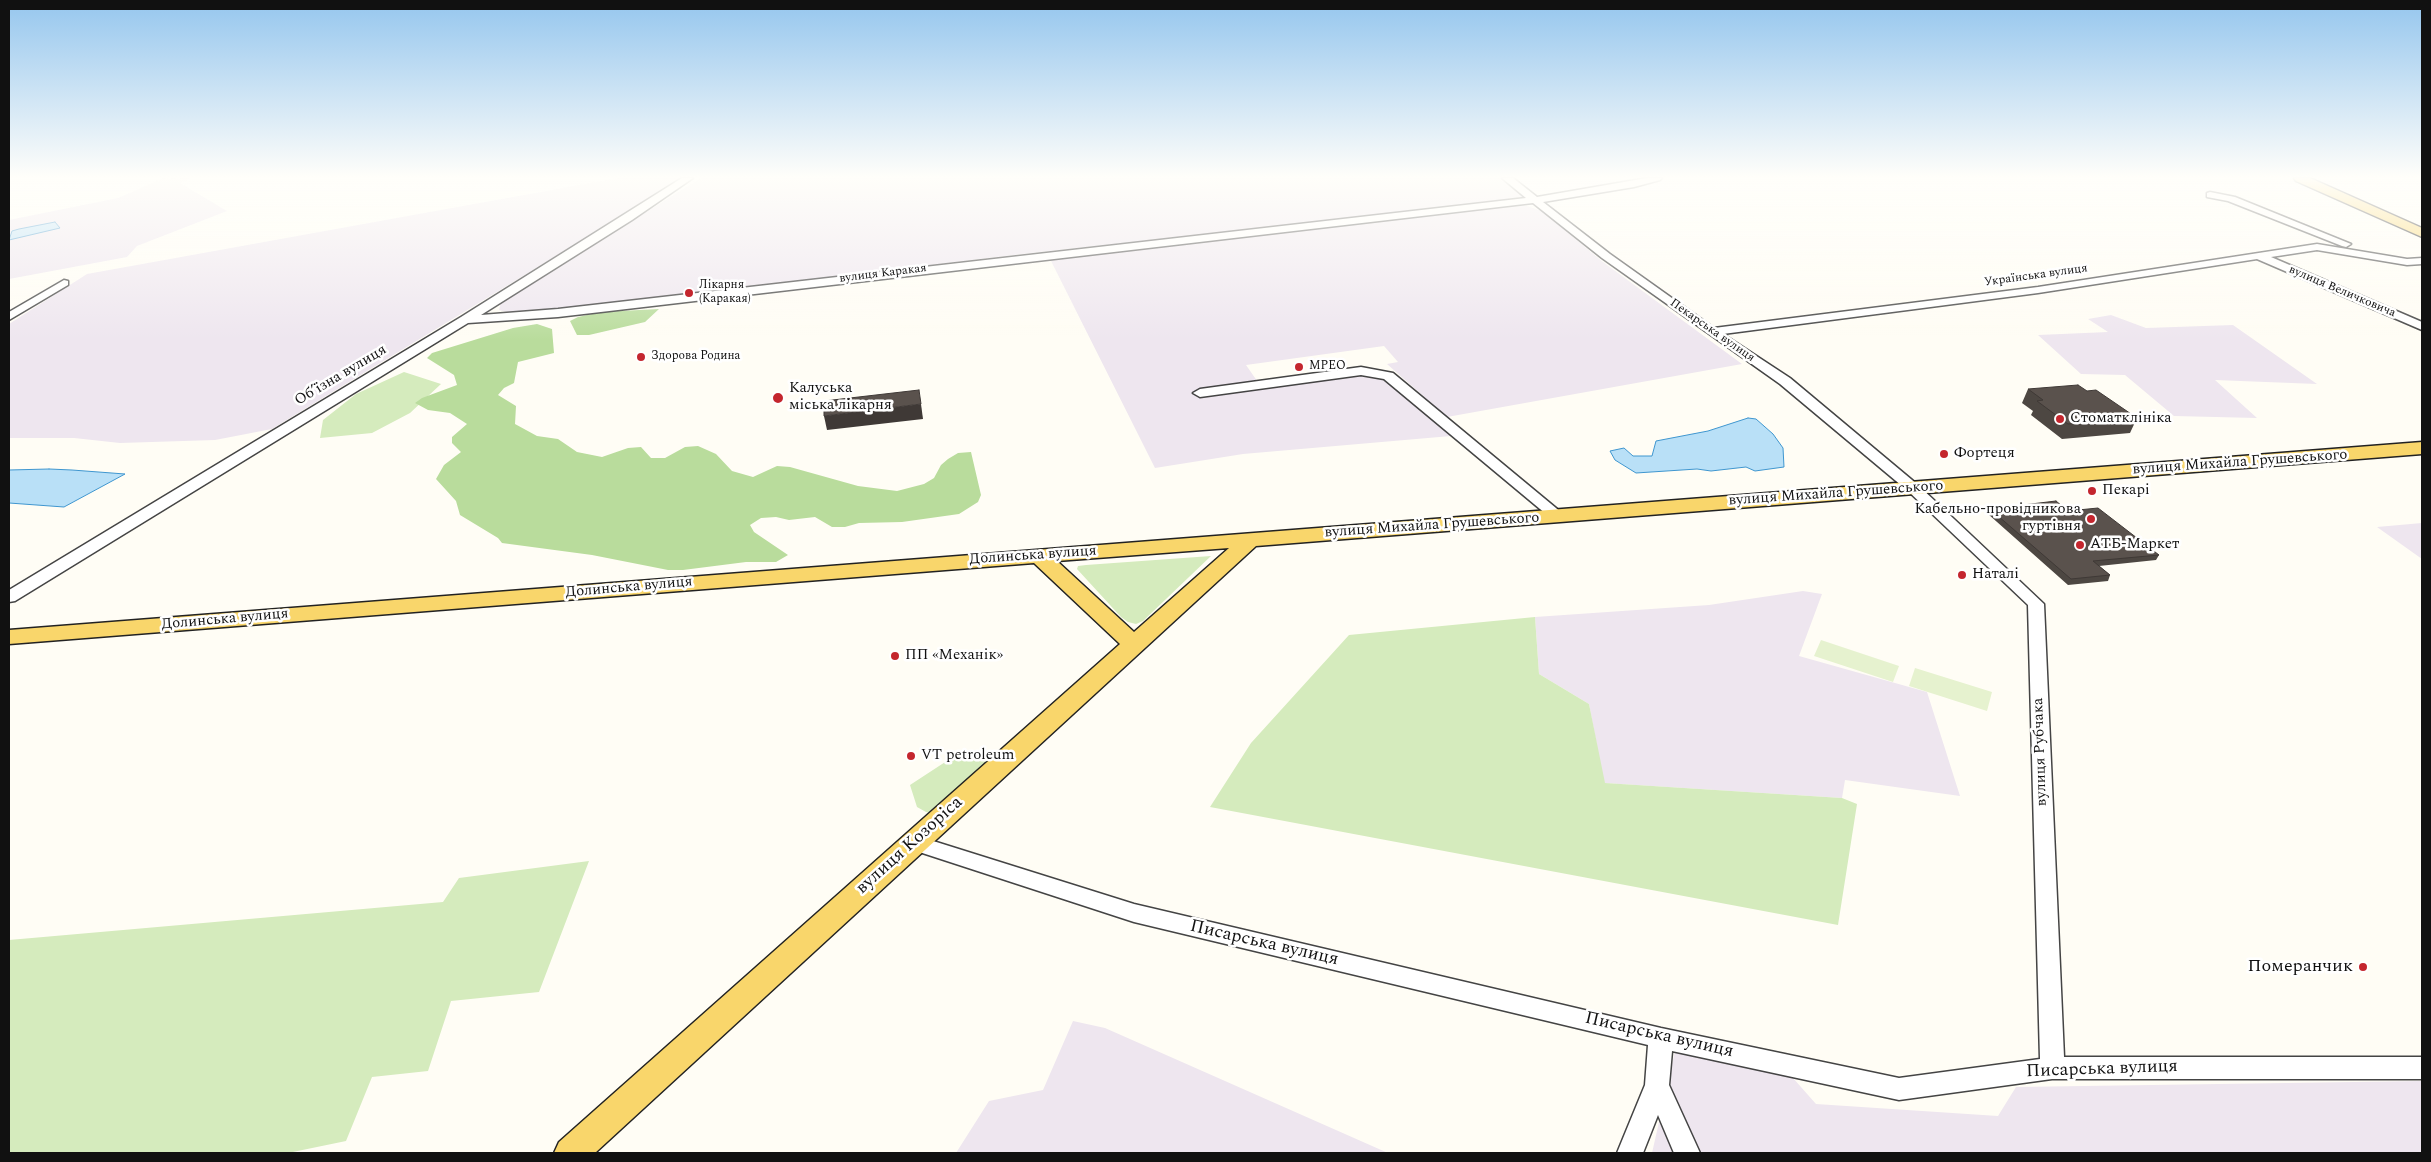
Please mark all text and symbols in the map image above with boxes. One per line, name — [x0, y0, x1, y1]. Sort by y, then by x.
street label: вулиця Каракая — [839, 262, 927, 286]
street label: Українська вулиця — [1983, 262, 2089, 290]
street label: вулиця Величковича — [2286, 263, 2398, 321]
place label: Лікарня (Каракая) — [699, 279, 751, 307]
marker: Лікарня (Каракая) — [683, 287, 695, 299]
street label: Пекарська вулиця — [1667, 296, 1757, 366]
street label: Обʼїзна вулиця — [292, 341, 390, 411]
place label: Здорова Родина — [651, 350, 740, 364]
marker: Здорова Родина — [635, 351, 647, 363]
place label: МРЕО — [1309, 360, 1346, 374]
marker: МРЕО — [1293, 361, 1305, 373]
place label: Калуська міська лікарня — [789, 380, 892, 415]
marker: Калуська міська лікарня — [771, 391, 785, 405]
place label: Стоматклініка — [2070, 410, 2172, 428]
marker: Стоматклініка — [2054, 413, 2066, 425]
place label: Фортеця — [1954, 445, 2015, 463]
street label: вулиця Михайла Грушевського — [2132, 447, 2348, 479]
marker: Фортеця — [1938, 448, 1950, 460]
street label: вулиця Михайла Грушевського — [1728, 478, 1944, 510]
place label: Пекарі — [2102, 482, 2150, 500]
marker: Пекарі — [2086, 485, 2098, 497]
place label: Кабельно-провідникова гуртівня — [1914, 501, 2081, 536]
street label: вулиця Михайла Грушевського — [1324, 510, 1540, 542]
marker: Кабельно-провідникова гуртівня — [2085, 513, 2097, 525]
place label: АТБ-Маркет — [2090, 536, 2179, 554]
marker: АТБ-Маркет — [2074, 539, 2086, 551]
street label: Долинська вулиця — [969, 543, 1097, 569]
place label: Наталі — [1972, 566, 2019, 584]
marker: Наталі — [1956, 569, 1968, 581]
street label: Долинська вулиця — [565, 573, 693, 603]
street label: Долинська вулиця — [161, 605, 289, 635]
place label: ПП «Механік» — [905, 647, 1003, 665]
marker: ПП «Механік» — [889, 650, 901, 662]
street label: вулиця Рубчака — [2030, 697, 2052, 807]
place label: VT petroleum — [921, 747, 1014, 765]
marker: VT petroleum — [905, 750, 917, 762]
street label: вулиця Козоріса — [852, 792, 968, 900]
street label: Писарська вулиця — [1188, 916, 1340, 972]
place label: Померанчик — [2247, 956, 2353, 978]
marker: Померанчик — [2357, 961, 2369, 973]
street label: Писарська вулиця — [1583, 1008, 1735, 1064]
street label: Писарська вулиця — [2026, 1057, 2178, 1083]

